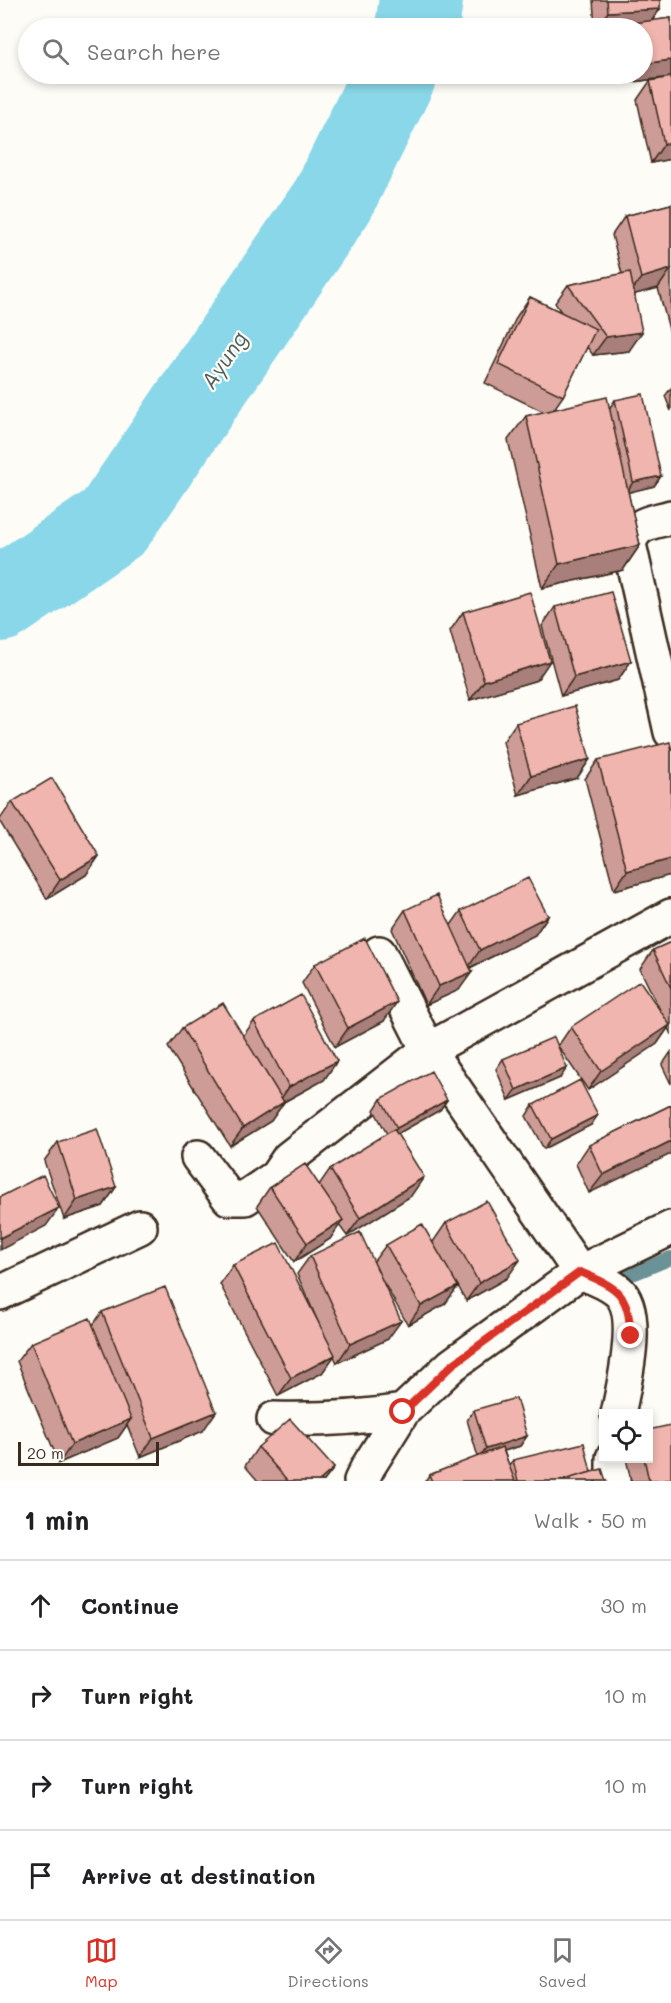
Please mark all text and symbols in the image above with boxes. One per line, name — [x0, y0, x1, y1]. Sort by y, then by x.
search box — [18, 18, 653, 84]
icon: search — [39, 35, 72, 68]
text: Search here — [87, 37, 221, 66]
water label: Ayung — [194, 325, 254, 394]
route end — [617, 1322, 643, 1348]
route start — [389, 1398, 415, 1424]
map controls — [599, 1409, 653, 1463]
button: locate — [599, 1409, 653, 1463]
scale bar — [18, 1439, 159, 1466]
text: 20 m — [27, 1442, 64, 1463]
text: 1 min — [24, 1503, 89, 1537]
text: Walk · 50 m — [533, 1507, 647, 1533]
icon: ahead — [24, 1589, 57, 1622]
text: Continue — [81, 1591, 179, 1620]
text: 30 m — [601, 1592, 647, 1618]
icon: right — [24, 1679, 57, 1712]
text: Turn right — [81, 1681, 193, 1710]
text: 10 m — [603, 1682, 647, 1708]
icon: right — [24, 1769, 57, 1802]
text: Turn right — [81, 1771, 193, 1800]
text: 10 m — [603, 1772, 647, 1798]
icon: arrive — [24, 1859, 57, 1892]
text: Arrive at destination — [81, 1861, 316, 1890]
tab: Map — [85, 1934, 118, 1991]
tab: Directions — [288, 1934, 369, 1991]
tab: Saved — [539, 1934, 586, 1991]

